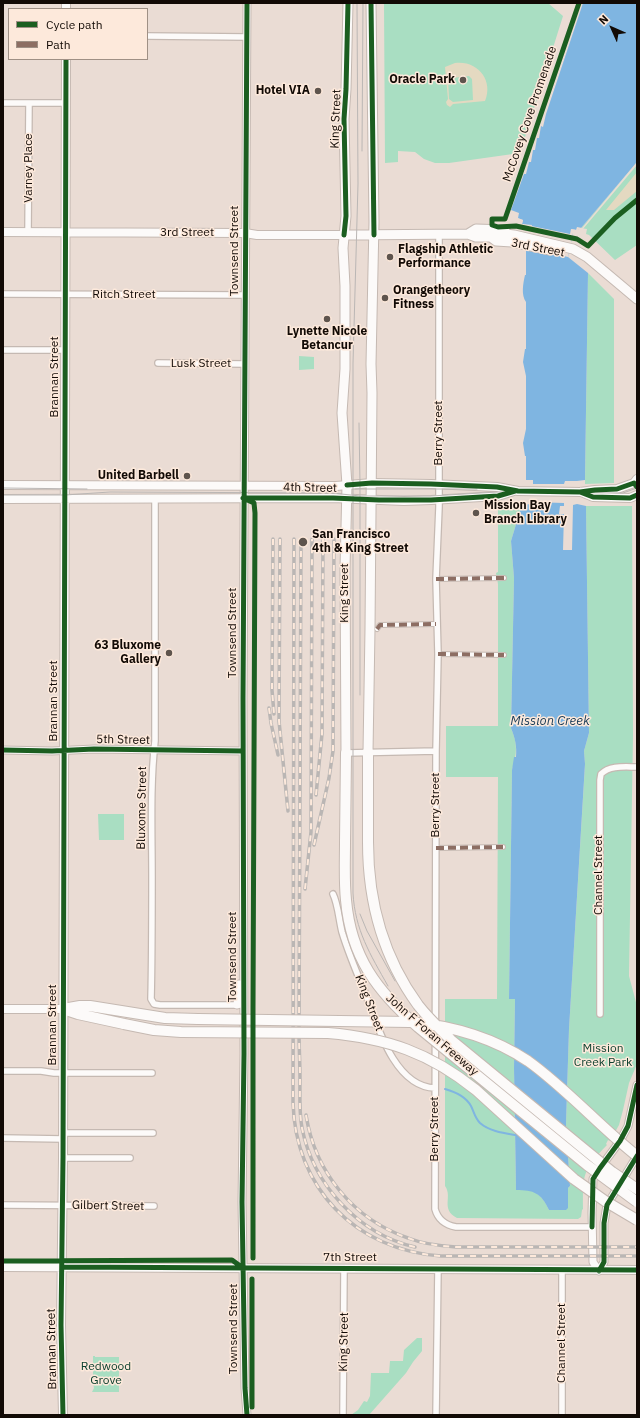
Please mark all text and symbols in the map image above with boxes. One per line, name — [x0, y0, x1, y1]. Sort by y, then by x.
legend — [8, 8, 148, 60]
north arrow — [592, 8, 632, 48]
text: N — [596, 12, 611, 27]
text: Cycle path — [46, 17, 103, 32]
text: Path — [46, 37, 71, 52]
street label: McCovey Cove Promenade — [500, 44, 560, 184]
place label: Oracle Park — [389, 73, 455, 87]
marker: Oracle Park — [458, 75, 468, 85]
place label: Hotel VIA — [256, 84, 310, 98]
marker: Hotel VIA — [313, 86, 323, 96]
street label: King Street — [328, 89, 344, 149]
street label: Varney Place — [22, 133, 36, 203]
street label: Townsend Street — [228, 206, 242, 296]
street label: 3rd Street — [160, 226, 214, 240]
street label: 3rd Street — [510, 236, 566, 260]
place label: Flagship Athletic Performance — [398, 243, 493, 271]
marker: Flagship Athletic Performance — [385, 252, 395, 262]
place label: Orangetheory Fitness — [393, 284, 470, 312]
street label: Ritch Street — [92, 288, 156, 302]
marker: Orangetheory Fitness — [380, 293, 390, 303]
marker: Lynette Nicole Betancur — [322, 314, 332, 324]
place label: Lynette Nicole Betancur — [287, 325, 367, 353]
street label: Brannan Street — [48, 336, 62, 418]
street label: Lusk Street — [171, 357, 231, 371]
street label: Berry Street — [432, 400, 446, 466]
place label: United Barbell — [98, 469, 179, 483]
marker: United Barbell — [182, 471, 192, 481]
street label: 4th Street — [283, 480, 337, 496]
place label: Mission Bay Branch Library — [484, 499, 567, 527]
marker: Mission Bay Branch Library — [471, 508, 481, 518]
place label: San Francisco 4th & King Street — [312, 528, 409, 556]
marker: San Francisco 4th & King Street — [297, 536, 309, 548]
street label: King Street — [338, 563, 352, 623]
street label: Townsend Street — [226, 588, 240, 678]
place label: 63 Bluxome Gallery — [94, 639, 161, 667]
marker: 63 Bluxome Gallery — [164, 648, 174, 658]
street label: Brannan Street — [47, 660, 61, 742]
water label: Mission Creek — [510, 713, 590, 729]
street label: 5th Street — [96, 732, 150, 748]
street label: Bluxome Street — [134, 766, 150, 850]
street label: Berry Street — [429, 772, 443, 838]
street label: Channel Street — [592, 835, 606, 915]
street label: Townsend Street — [226, 912, 240, 1002]
street label: King Street — [352, 973, 386, 1033]
street label: Brannan Street — [46, 984, 60, 1066]
street label: John F Foran Freeway — [383, 991, 481, 1079]
park label: Mission Creek Park — [574, 1042, 632, 1070]
street label: Berry Street — [428, 1096, 442, 1162]
street label: Gilbert Street — [72, 1198, 144, 1214]
street label: 7th Street — [323, 1251, 377, 1265]
street label: Townsend Street — [227, 1284, 241, 1374]
street label: Channel Street — [555, 1303, 569, 1383]
street label: Brannan Street — [44, 1308, 60, 1390]
street label: King Street — [336, 1312, 352, 1372]
park label: Redwood Grove — [81, 1360, 131, 1388]

